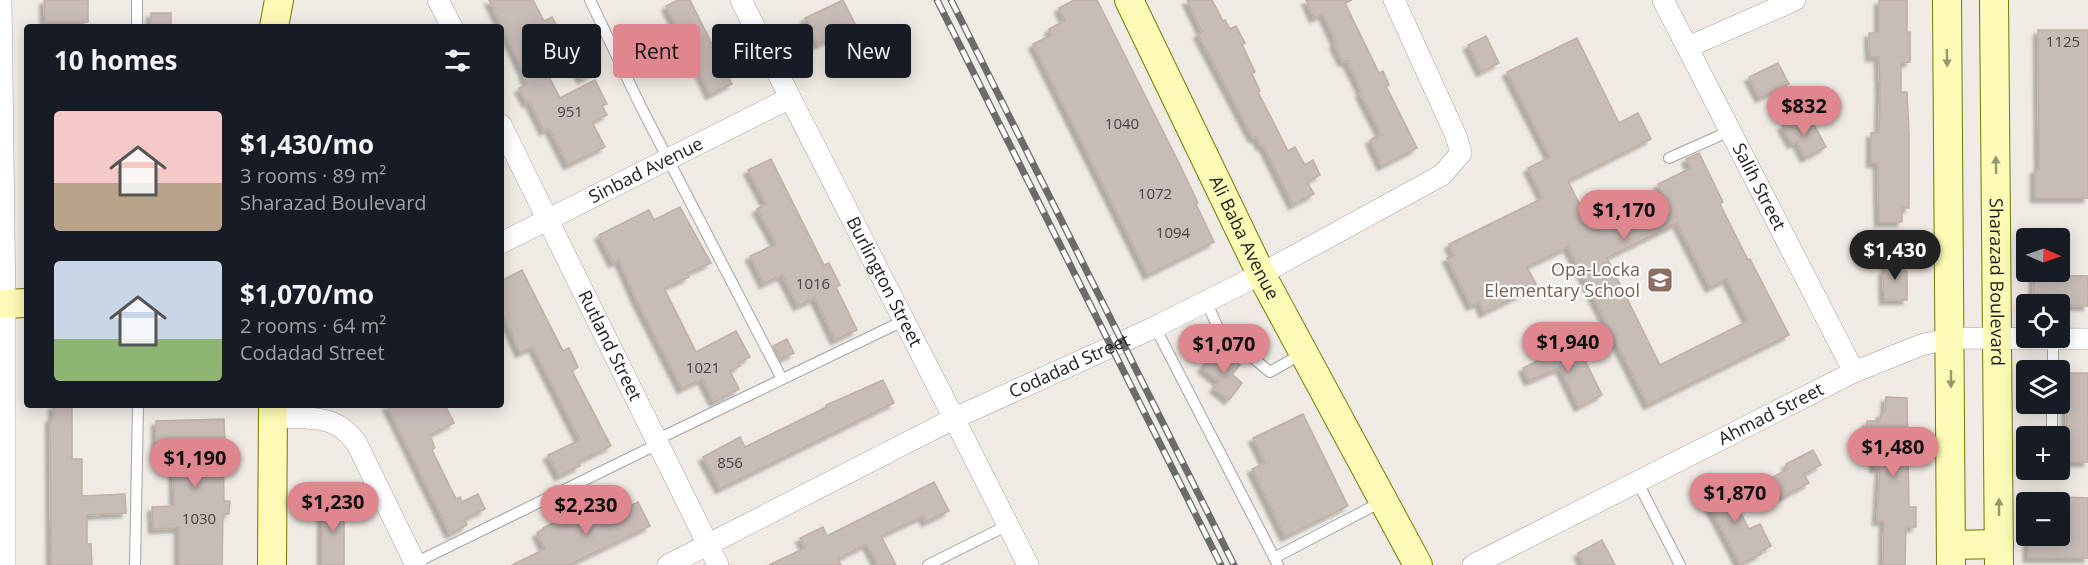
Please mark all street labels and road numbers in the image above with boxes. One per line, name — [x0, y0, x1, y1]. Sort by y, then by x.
street label: Sinbad Avenue — [584, 131, 707, 208]
street label: Salih Street — [1727, 139, 1792, 234]
street label: Ali Baba Avenue — [1204, 171, 1285, 303]
street label: Sharazad Boulevard — [1985, 198, 2010, 366]
street label: Burlington Street — [842, 212, 928, 350]
street label: Rutland Street — [573, 286, 648, 404]
street label: Codadad Street — [1005, 327, 1133, 403]
street label: Ahmad Street — [1714, 376, 1827, 450]

